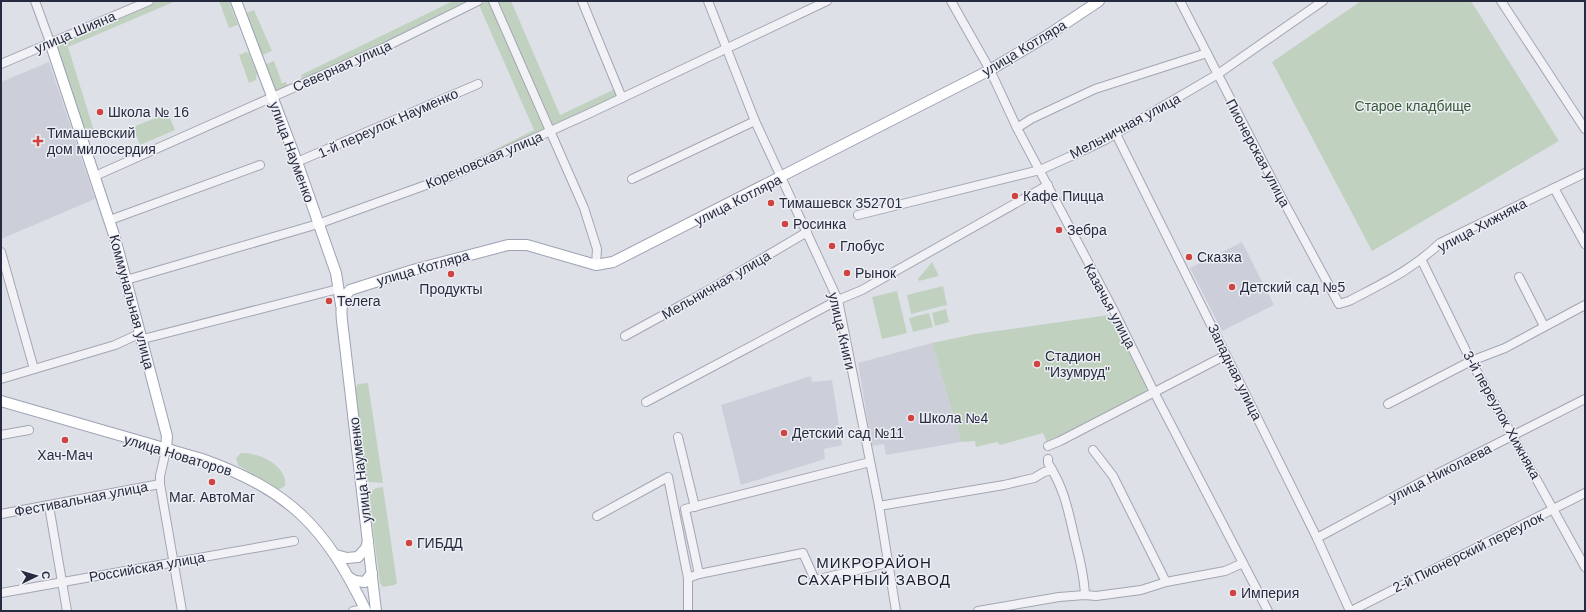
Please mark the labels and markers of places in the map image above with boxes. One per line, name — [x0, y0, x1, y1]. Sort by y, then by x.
place label: Школа № 16 — [108, 104, 189, 120]
marker: Школа № 16 — [95, 107, 105, 117]
place label: Тимашевский дом милосердия — [47, 125, 156, 157]
marker: Тимашевский дом милосердия — [32, 135, 44, 147]
place label: Кафе Пицца — [1023, 188, 1104, 204]
marker: Кафе Пицца — [1010, 191, 1020, 201]
place label: Тимашевск 352701 — [779, 195, 902, 211]
marker: Тимашевск 352701 — [766, 198, 776, 208]
place label: Росинка — [793, 216, 846, 232]
marker: Росинка — [780, 219, 790, 229]
place label: Зебра — [1067, 222, 1107, 238]
marker: Зебра — [1054, 225, 1064, 235]
place label: Глобус — [840, 238, 884, 254]
marker: Глобус — [827, 241, 837, 251]
place label: Сказка — [1197, 249, 1242, 265]
marker: Сказка — [1184, 252, 1194, 262]
place label: Рынок — [855, 265, 897, 281]
marker: Рынок — [842, 268, 852, 278]
marker: Продукты — [446, 269, 456, 279]
place label: Детский сад №5 — [1240, 279, 1346, 295]
place label: Продукты — [419, 281, 483, 297]
marker: Детский сад №5 — [1227, 282, 1237, 292]
place label: Телега — [337, 293, 381, 309]
marker: Телега — [324, 296, 334, 306]
place label: Стадион "Изумруд" — [1045, 348, 1110, 380]
marker: Стадион "Изумруд" — [1032, 359, 1042, 369]
place label: Школа №4 — [919, 410, 988, 426]
marker: Школа №4 — [906, 413, 916, 423]
place label: Детский сад №11 — [792, 425, 904, 441]
marker: Детский сад №11 — [779, 428, 789, 438]
marker: Хач-Мач — [60, 435, 70, 445]
place label: Хач-Мач — [37, 447, 93, 463]
marker: Маг. АвтоМаг — [207, 477, 217, 487]
place label: Маг. АвтоМаг — [169, 489, 255, 505]
place label: ГИБДД — [417, 535, 463, 551]
marker: ГИБДД — [404, 538, 414, 548]
place label: Империя — [1241, 585, 1299, 601]
marker: Империя — [1228, 588, 1238, 598]

